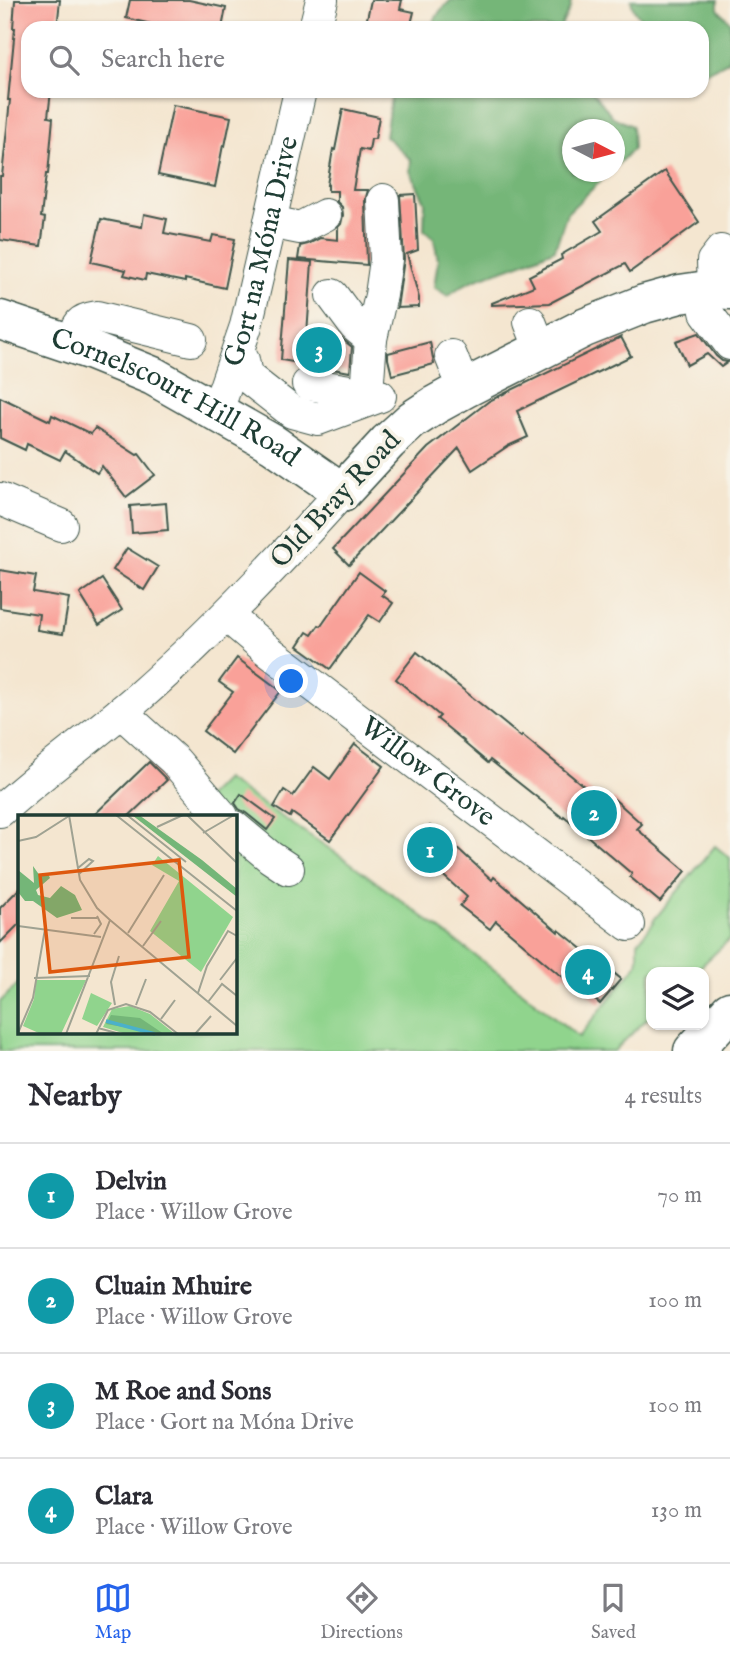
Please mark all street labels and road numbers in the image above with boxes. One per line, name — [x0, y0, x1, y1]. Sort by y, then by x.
street label: Gort na Móna Drive — [216, 133, 307, 371]
street label: Cornelscourt Hill Road — [46, 321, 306, 475]
street label: Old Bray Road — [263, 424, 409, 576]
street label: Willow Grove — [353, 709, 502, 835]

